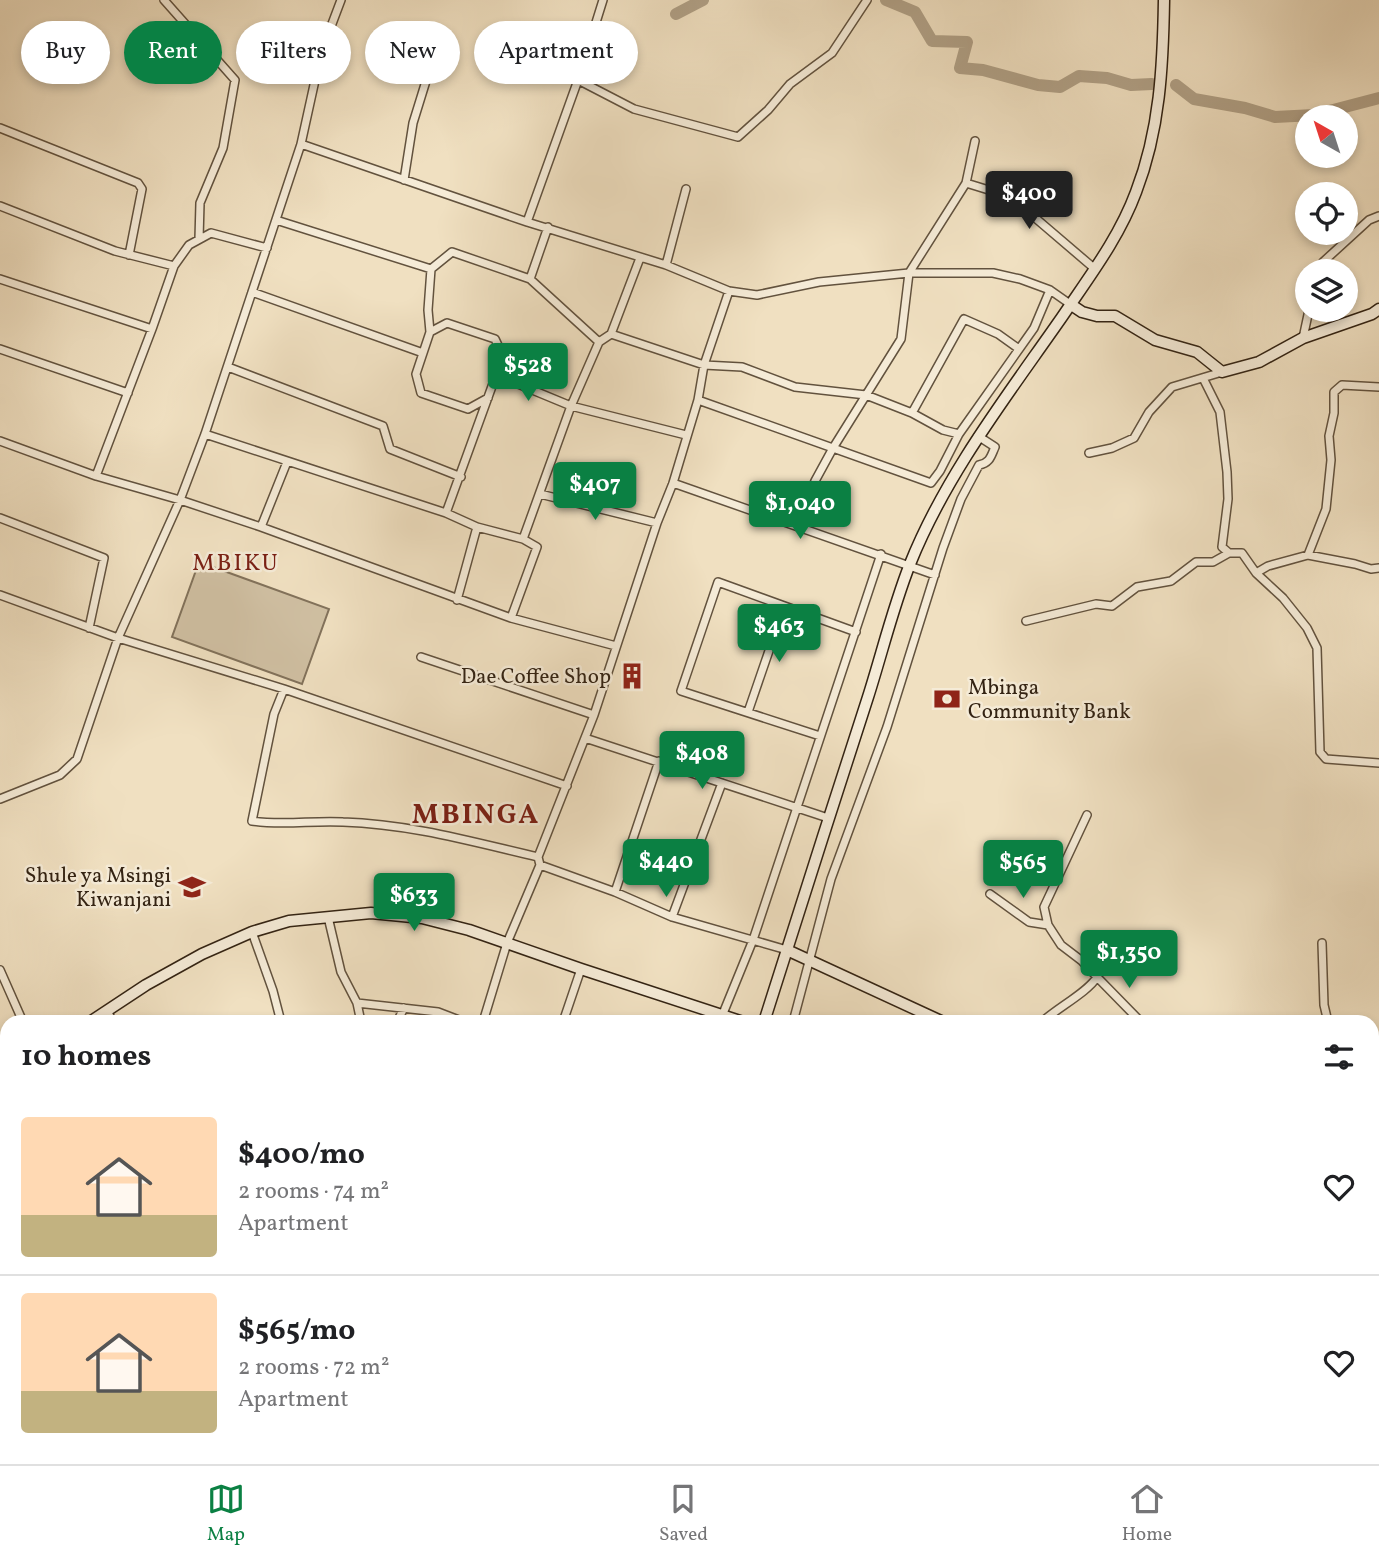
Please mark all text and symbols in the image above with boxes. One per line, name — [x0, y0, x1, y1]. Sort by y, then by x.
chip: Buy — [21, 21, 110, 84]
chip: Rent — [124, 21, 222, 84]
chip: Filters — [236, 21, 351, 84]
chip: New — [365, 21, 460, 84]
chip: Apartment — [474, 21, 638, 84]
north arrow — [1295, 105, 1358, 168]
map controls — [1295, 105, 1358, 322]
pin: $400 — [988, 172, 1070, 231]
text: $400 — [1002, 178, 1056, 210]
button: locate — [1295, 182, 1358, 245]
button: layers — [1295, 259, 1358, 322]
pin: $528 — [487, 344, 569, 403]
text: $528 — [504, 350, 552, 382]
pin: $407 — [554, 462, 636, 522]
text: $407 — [569, 469, 621, 501]
pin: $1,040 — [743, 482, 857, 541]
text: $1,040 — [765, 488, 835, 520]
district label: MBIKU — [192, 547, 280, 581]
pin: $463 — [738, 604, 820, 664]
text: $463 — [754, 611, 804, 643]
building icon: Dae Coffee Shop — [617, 661, 647, 691]
place label: Dae Coffee Shop — [461, 663, 611, 692]
place label: Mbinga Community Bank — [968, 674, 1131, 727]
bank icon: Mbinga Community Bank — [932, 684, 962, 714]
pin: $408 — [661, 732, 743, 791]
text: $408 — [675, 738, 729, 770]
district label: MBINGA — [412, 796, 540, 835]
pin: $440 — [625, 839, 707, 899]
pin: $565 — [982, 841, 1064, 900]
text: $440 — [639, 846, 693, 878]
text: $565 — [999, 847, 1047, 879]
place label: Shule ya Msingi Kiwanjani — [25, 862, 171, 915]
school or university icon: Shule ya Msingi Kiwanjani — [177, 872, 207, 902]
pin: $633 — [373, 874, 455, 933]
text: $633 — [390, 880, 438, 912]
pin: $1,350 — [1072, 930, 1186, 990]
text: $1,350 — [1096, 937, 1162, 969]
text: 10 homes — [21, 1036, 151, 1078]
icon: filters — [1320, 1038, 1358, 1076]
text: $400/mo — [238, 1134, 365, 1176]
icon: home — [77, 1145, 161, 1229]
icon: heart — [1320, 1168, 1358, 1206]
text: 2 rooms · 74 m² — [238, 1176, 389, 1208]
text: Apartment — [238, 1208, 349, 1240]
text: $565/mo — [238, 1310, 355, 1352]
icon: home — [77, 1321, 161, 1405]
icon: heart — [1320, 1344, 1358, 1382]
text: 2 rooms · 72 m² — [238, 1352, 389, 1384]
text: Apartment — [238, 1384, 349, 1416]
tab: Map — [207, 1480, 245, 1548]
tab: Saved — [659, 1480, 708, 1548]
tab: Home — [1122, 1480, 1172, 1548]

